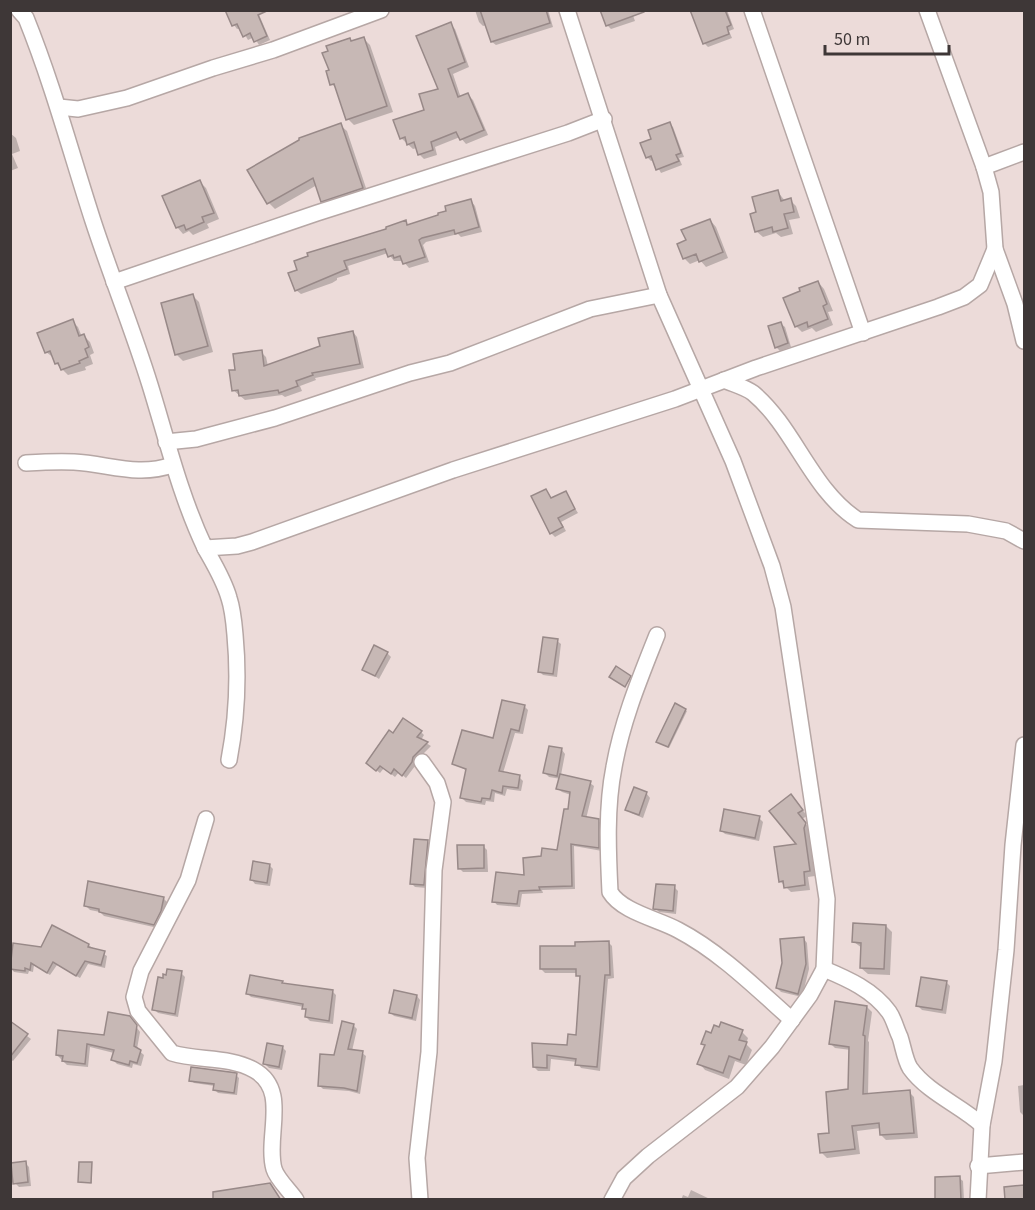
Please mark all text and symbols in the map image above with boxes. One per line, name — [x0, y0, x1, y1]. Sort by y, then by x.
scale bar — [825, 18, 950, 56]
text: 50 m — [834, 27, 870, 52]

